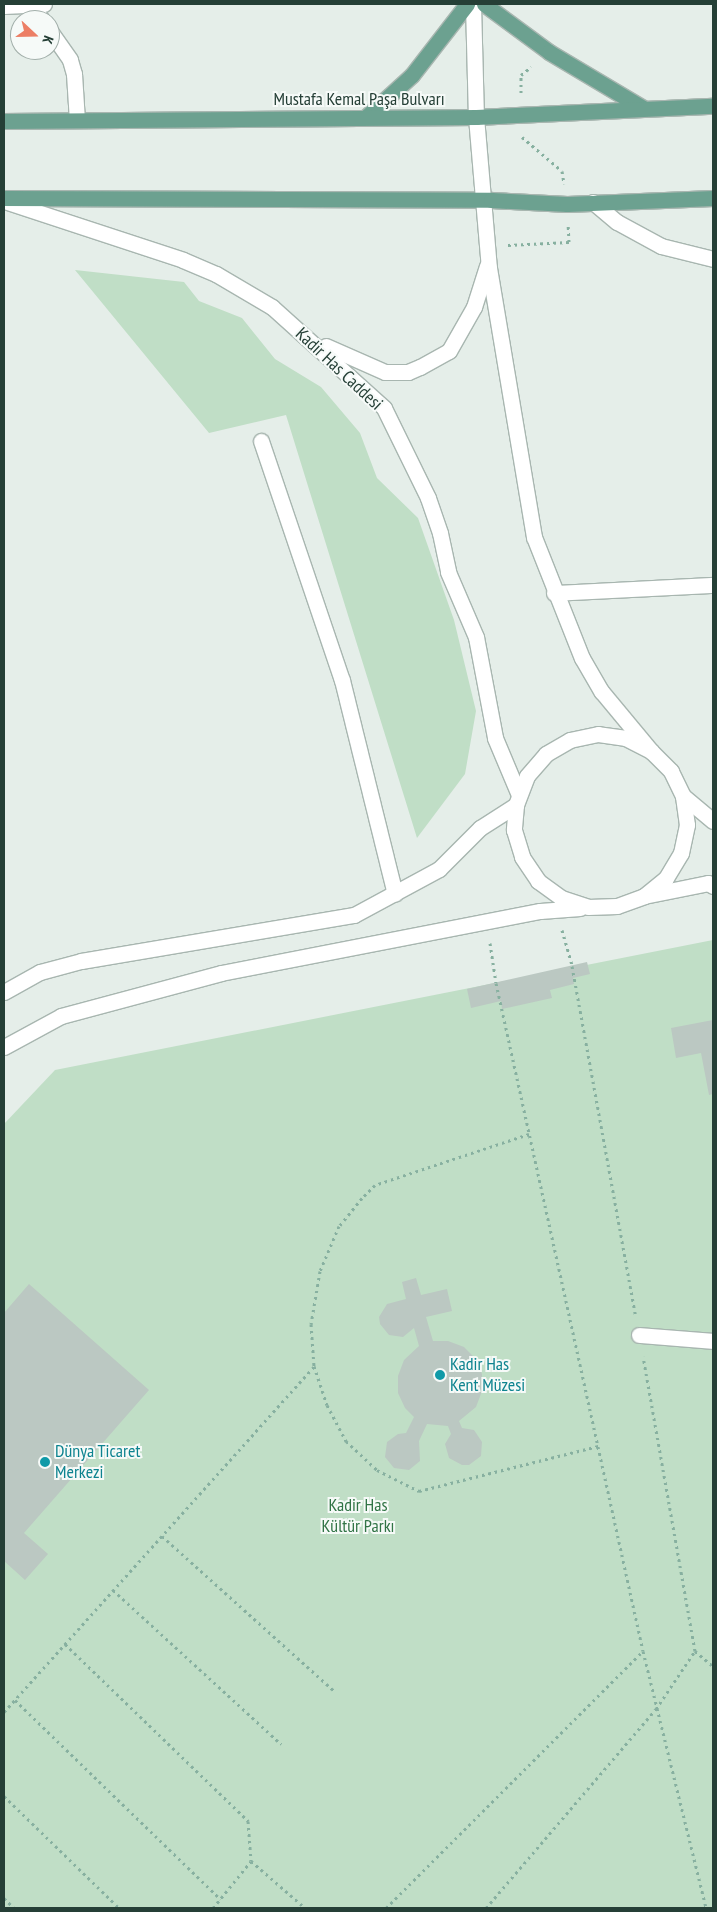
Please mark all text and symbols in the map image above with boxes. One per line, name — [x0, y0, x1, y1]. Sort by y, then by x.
north arrow — [10, 10, 60, 60]
text: K — [38, 33, 58, 47]
street label: Mustafa Kemal Paşa Bulvarı — [273, 88, 445, 110]
street label: Kadir Has Caddesi — [291, 323, 387, 415]
place label: Kadir Has Kent Müzesi — [450, 1354, 525, 1396]
marker: Kadir Has Kent Müzesi — [434, 1369, 446, 1381]
place label: Dünya Ticaret Merkezi — [55, 1441, 141, 1484]
marker: Dünya Ticaret Merkezi — [39, 1456, 51, 1468]
park label: Kadir Has Kültür Parkı — [321, 1495, 395, 1538]

